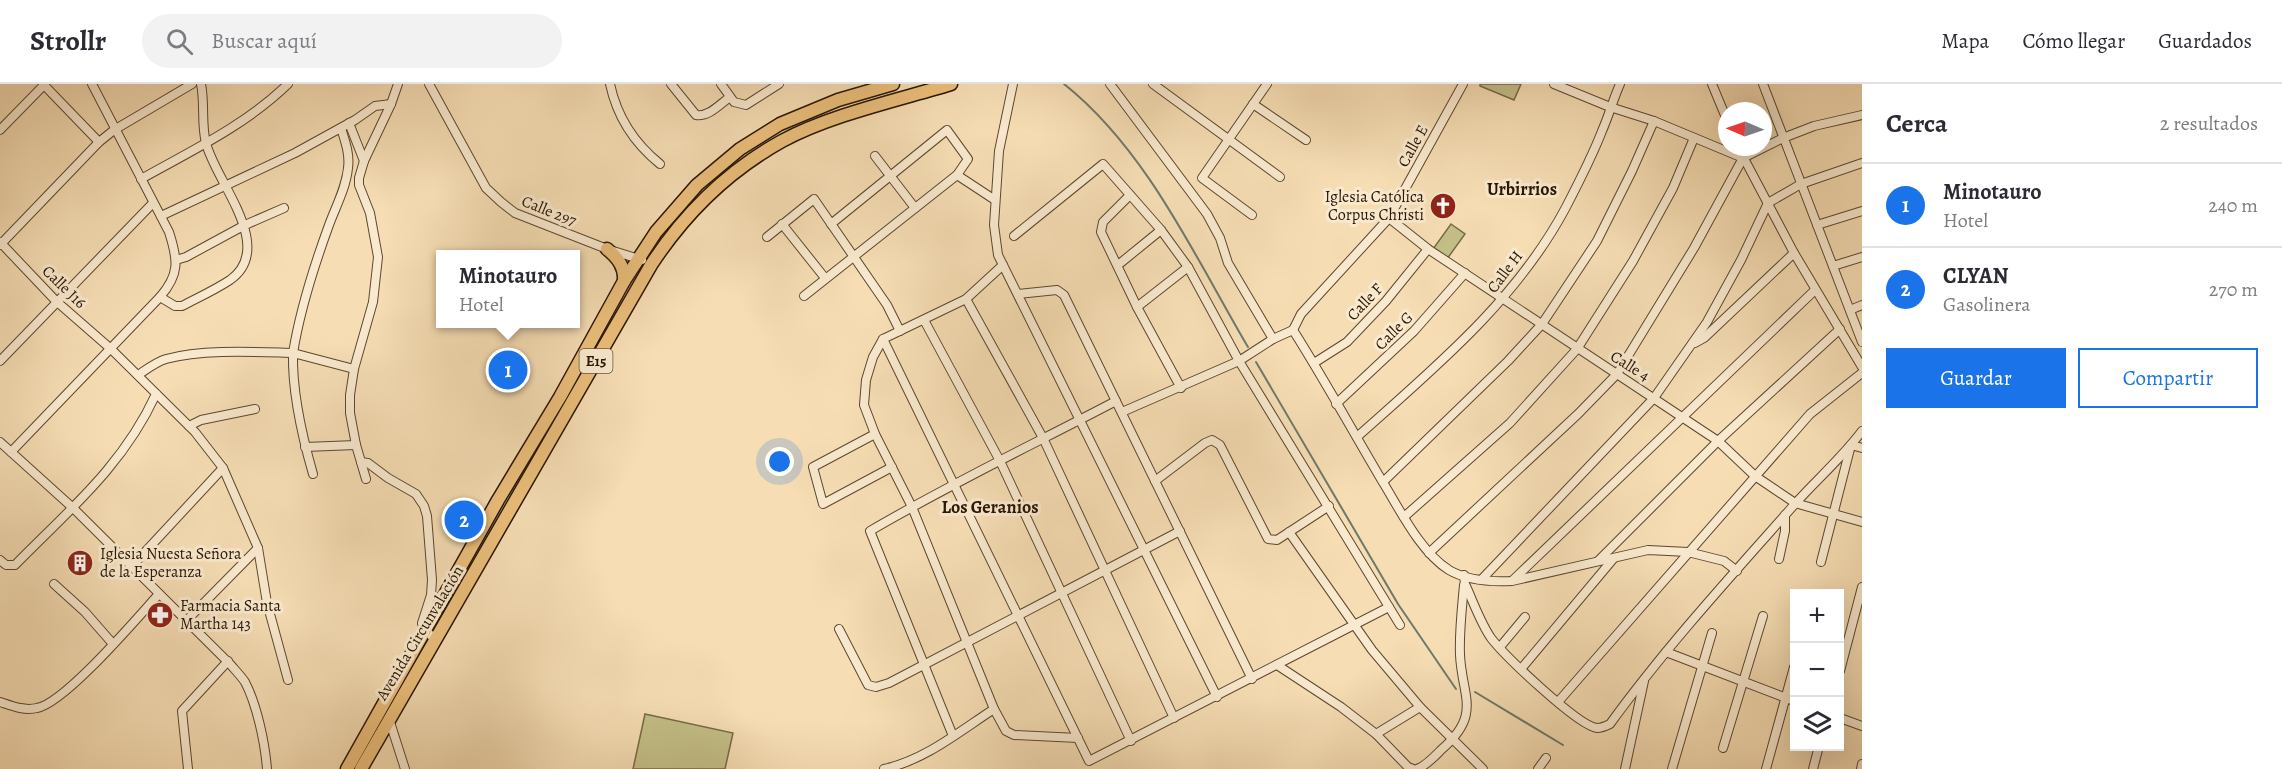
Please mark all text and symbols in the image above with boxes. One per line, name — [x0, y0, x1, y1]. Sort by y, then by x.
search box — [142, 14, 562, 68]
text: Strollr — [30, 22, 106, 60]
icon: search — [163, 25, 196, 58]
text: Buscar aquí — [211, 26, 317, 56]
text: Mapa — [1941, 27, 1989, 55]
text: Cómo llegar — [2022, 27, 2125, 55]
text: Guardados — [2158, 27, 2252, 55]
north arrow — [1718, 102, 1772, 156]
text: Cerca — [1886, 106, 1948, 141]
text: 2 resultados — [2160, 110, 2258, 137]
street label: Calle E — [1392, 121, 1434, 171]
district label: Urbirrios — [1487, 177, 1557, 201]
text: Minotauro — [1943, 177, 2042, 207]
place label: Iglesia Católica Corpus Christi — [1325, 186, 1425, 226]
street label: Calle 297 — [518, 190, 580, 232]
church icon: Iglesia Católica Corpus Christi — [1428, 191, 1458, 221]
text: 1 — [1902, 192, 1909, 219]
text: 240 m — [2208, 192, 2258, 219]
text: Hotel — [1943, 207, 1988, 234]
street label: Calle H — [1482, 246, 1528, 298]
popup — [436, 250, 580, 328]
street label: Calle J16 — [37, 260, 91, 314]
text: Minotauro — [459, 261, 557, 291]
text: CLYAN — [1943, 261, 2009, 291]
text: 2 — [1901, 276, 1910, 303]
text: 270 m — [2209, 276, 2258, 303]
street label: Calle F — [1342, 278, 1388, 326]
text: Hotel — [459, 291, 504, 318]
text: Gasolinera — [1943, 291, 2031, 318]
street label: Calle G — [1370, 307, 1418, 355]
street label: Calle 4 — [1606, 345, 1654, 387]
pin: 1 — [488, 348, 528, 392]
button: Guardar — [1886, 348, 2066, 408]
button: Compartir — [2078, 348, 2258, 408]
road number: E15 — [580, 349, 612, 373]
your location — [765, 447, 794, 476]
district label: Los Geranios — [941, 495, 1039, 519]
pin: 2 — [444, 498, 484, 542]
place label: Iglesia Nuesta Señora de la Esperanza — [100, 543, 242, 583]
building icon: Iglesia Nuesta Señora de la Esperanza — [65, 548, 95, 578]
street label: Avenida Circunvalación — [371, 561, 469, 705]
map controls — [1790, 589, 1844, 751]
button: + — [1790, 589, 1844, 643]
place label: Farmacia Santa Martha 143 — [180, 595, 281, 635]
pharmacy icon: Farmacia Santa Martha 143 — [145, 600, 175, 630]
button: − — [1790, 643, 1844, 697]
button: layers — [1790, 697, 1844, 751]

